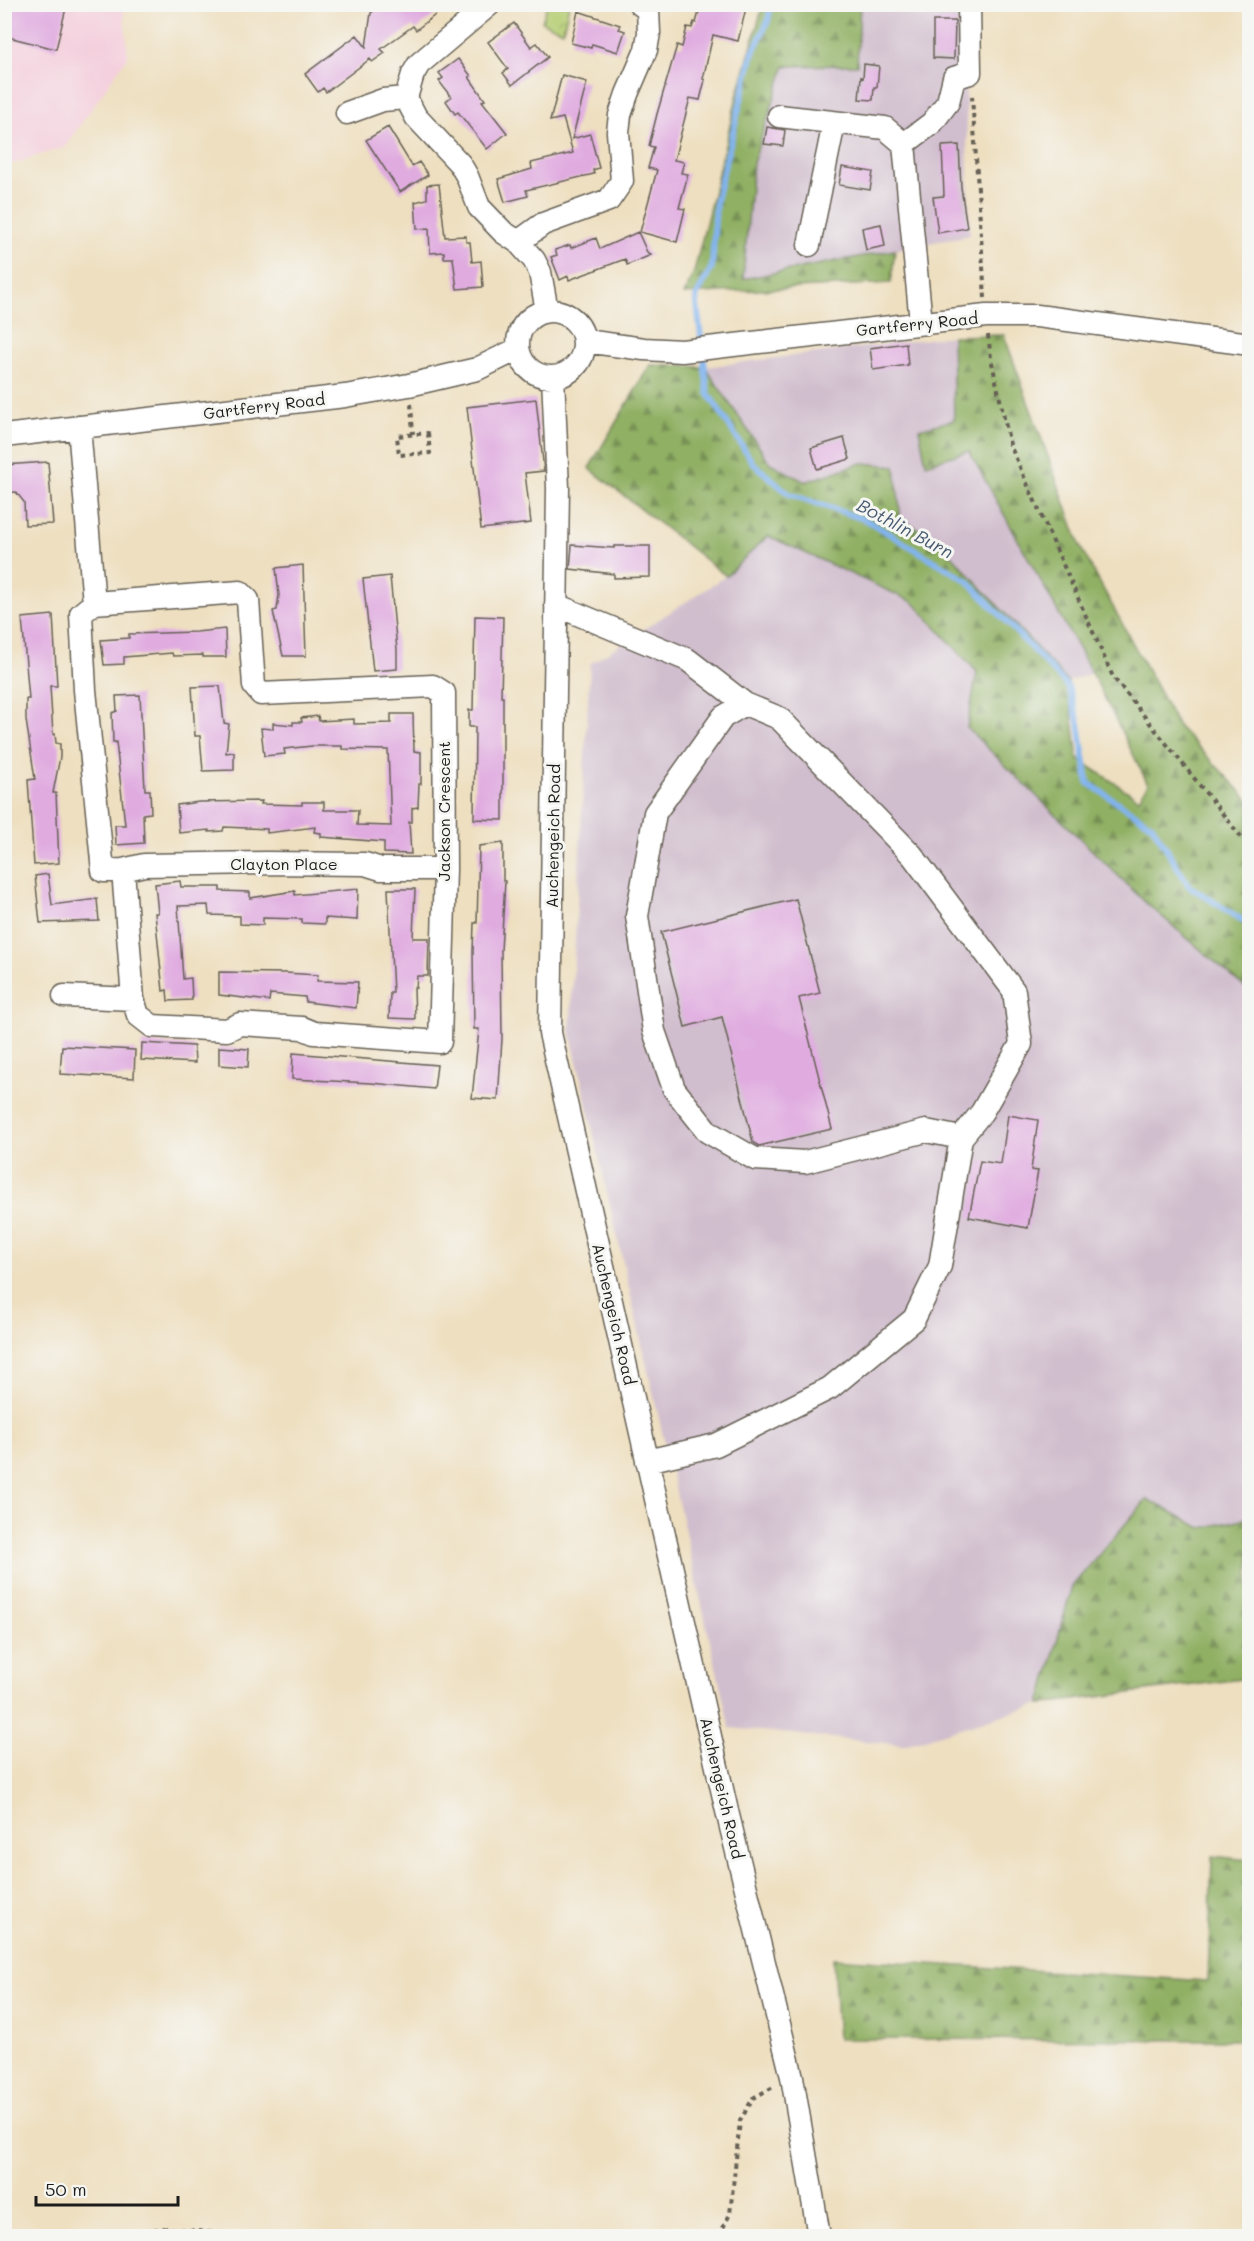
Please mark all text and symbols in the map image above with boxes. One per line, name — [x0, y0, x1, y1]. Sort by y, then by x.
street label: Gartferry Road — [855, 307, 979, 340]
street label: Gartferry Road — [202, 388, 326, 423]
water label: Bothlin Burn — [853, 493, 958, 564]
street label: Jackson Crescent — [433, 741, 454, 881]
street label: Auchengeich Road — [541, 764, 564, 908]
street label: Clayton Place — [230, 853, 338, 874]
street label: Auchengeich Road — [588, 1241, 641, 1387]
street label: Auchengeich Road — [696, 1715, 749, 1861]
scale bar — [36, 2169, 178, 2207]
text: 50 m — [45, 2177, 87, 2201]

